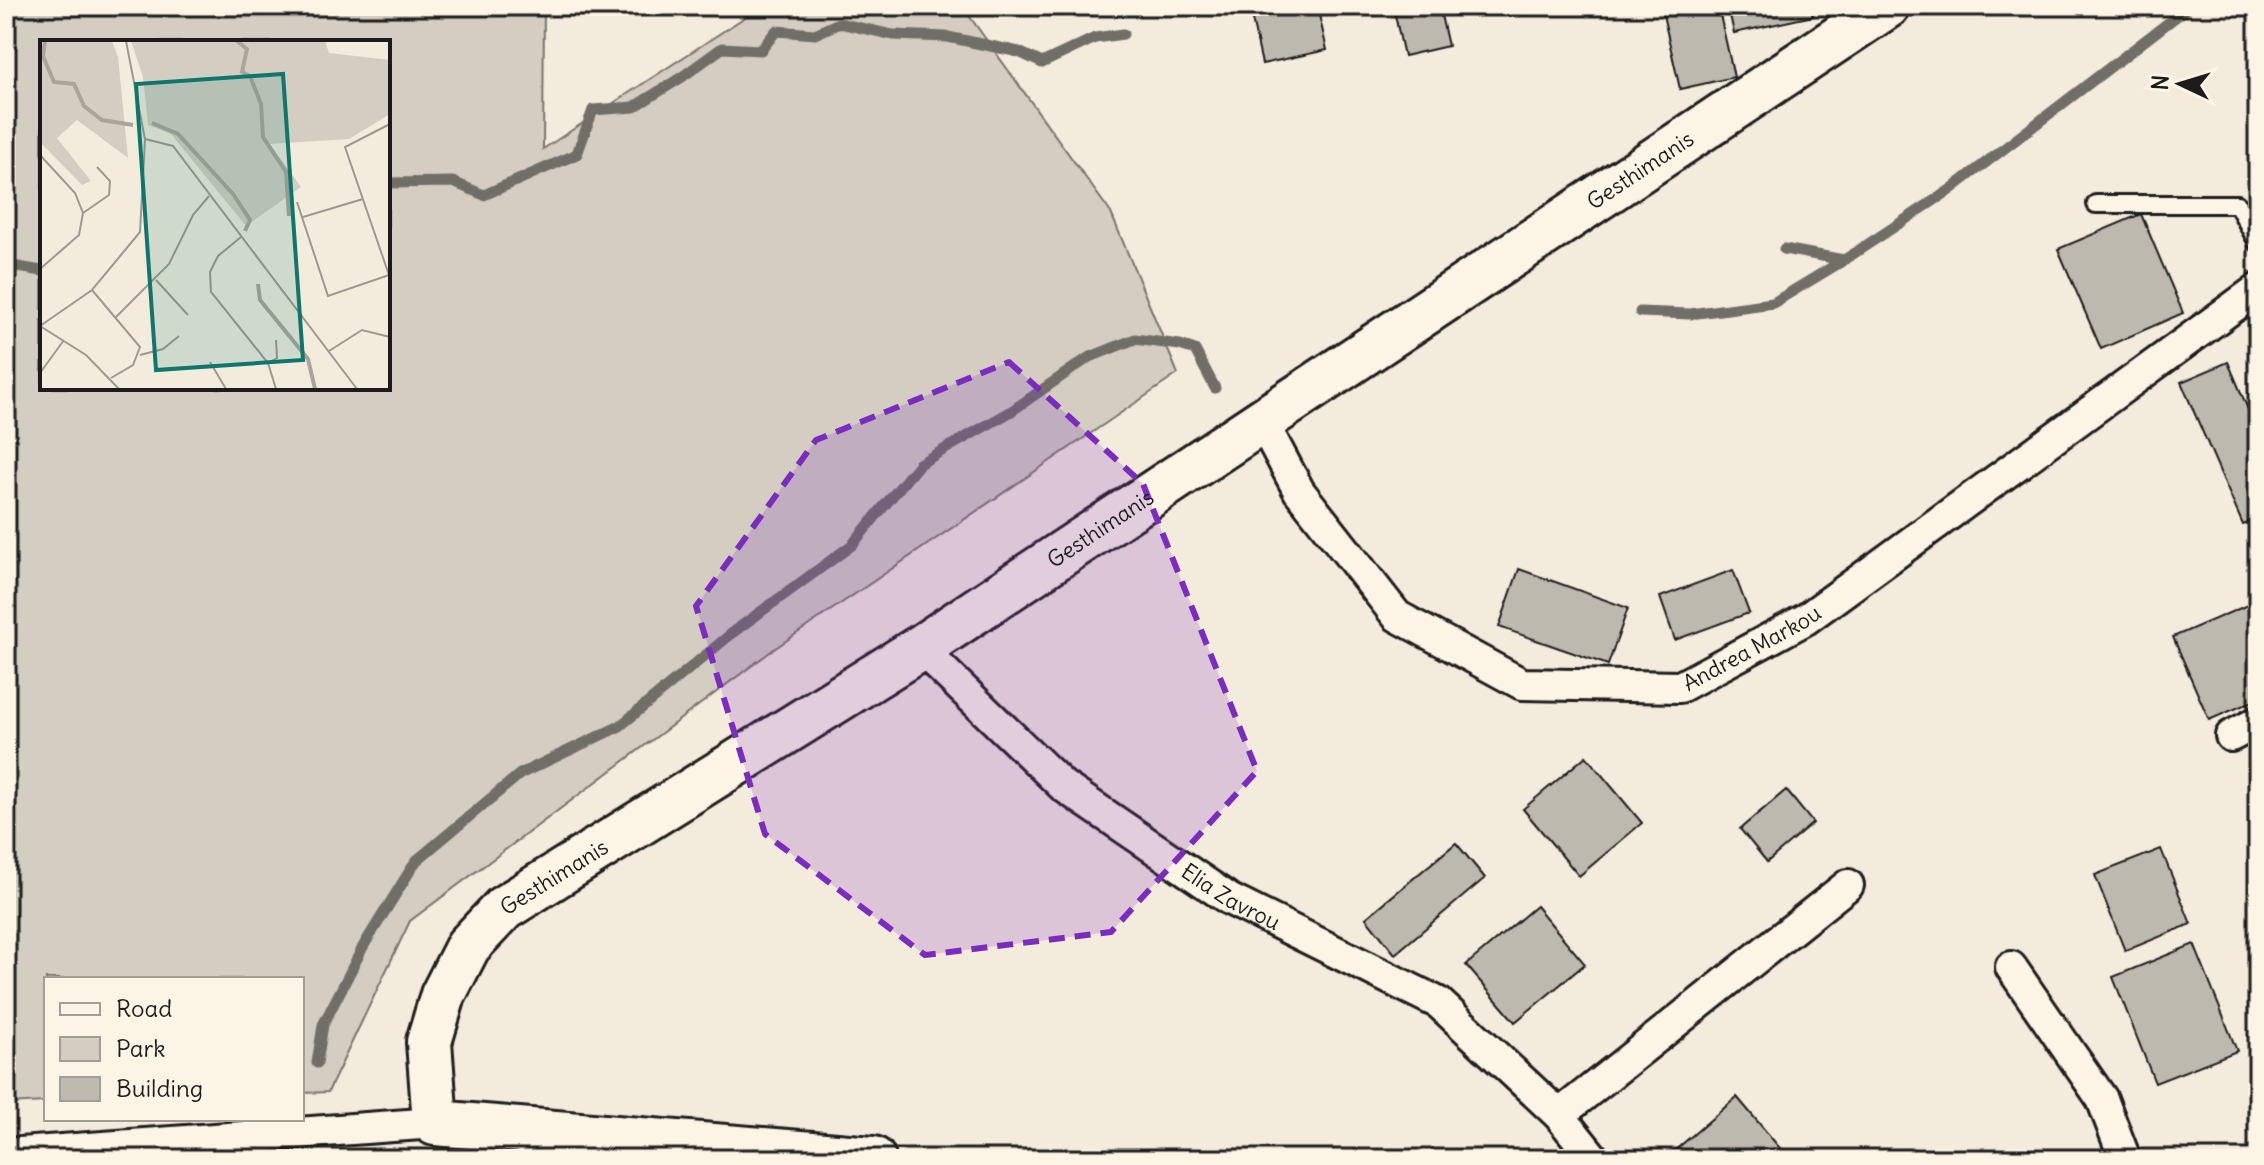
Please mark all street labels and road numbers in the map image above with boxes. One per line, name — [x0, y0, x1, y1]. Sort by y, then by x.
street label: Gesthimanis — [1581, 124, 1699, 215]
street label: Gesthimanis — [1042, 483, 1159, 574]
street label: Andrea Markou — [1678, 599, 1827, 697]
street label: Gesthimanis — [495, 832, 613, 921]
street label: Elia Zavrou — [1176, 857, 1285, 936]

